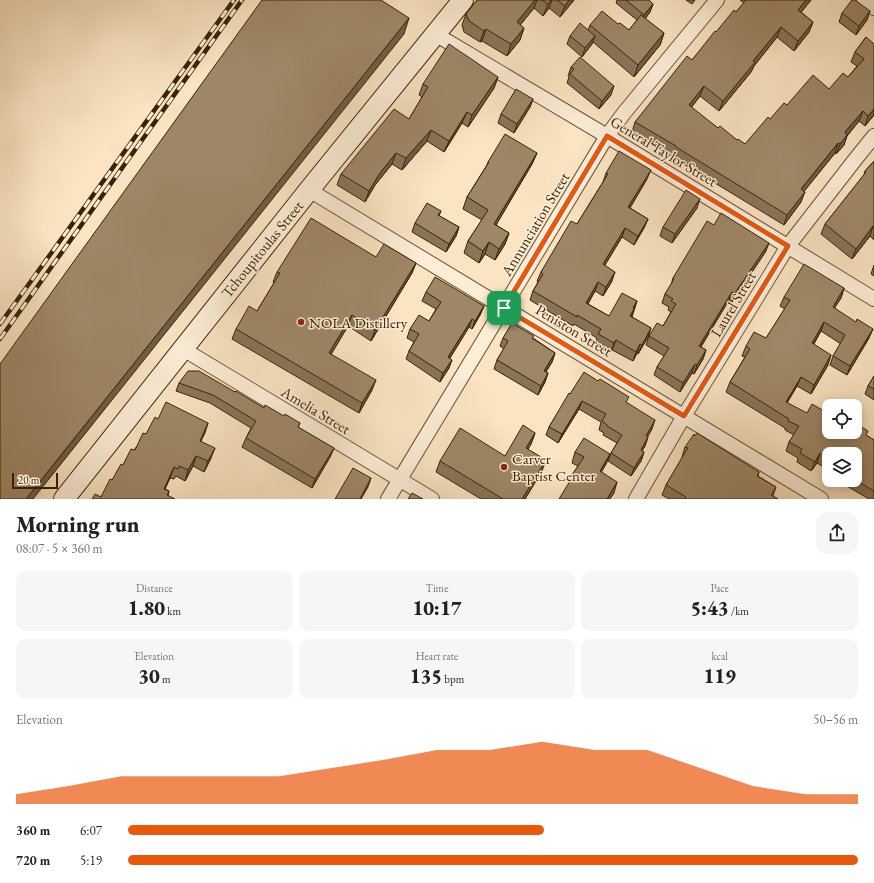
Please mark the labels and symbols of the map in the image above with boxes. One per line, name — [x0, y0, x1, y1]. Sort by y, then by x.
street label: General Taylor Street — [607, 112, 721, 190]
street label: Annunciation Street — [496, 169, 574, 280]
street label: Tchoupitoulas Street — [217, 196, 307, 301]
street label: Laurel Street — [706, 268, 760, 340]
pin — [487, 291, 521, 325]
street label: Peniston Street — [532, 300, 616, 360]
place label: NOLA Distillery — [309, 313, 408, 332]
marker: NOLA Distillery — [296, 317, 306, 327]
street label: Amelia Street — [277, 381, 354, 438]
place label: Carver Baptist Center — [512, 449, 596, 485]
marker: Carver Baptist Center — [499, 462, 509, 472]
scale bar — [12, 471, 58, 490]

